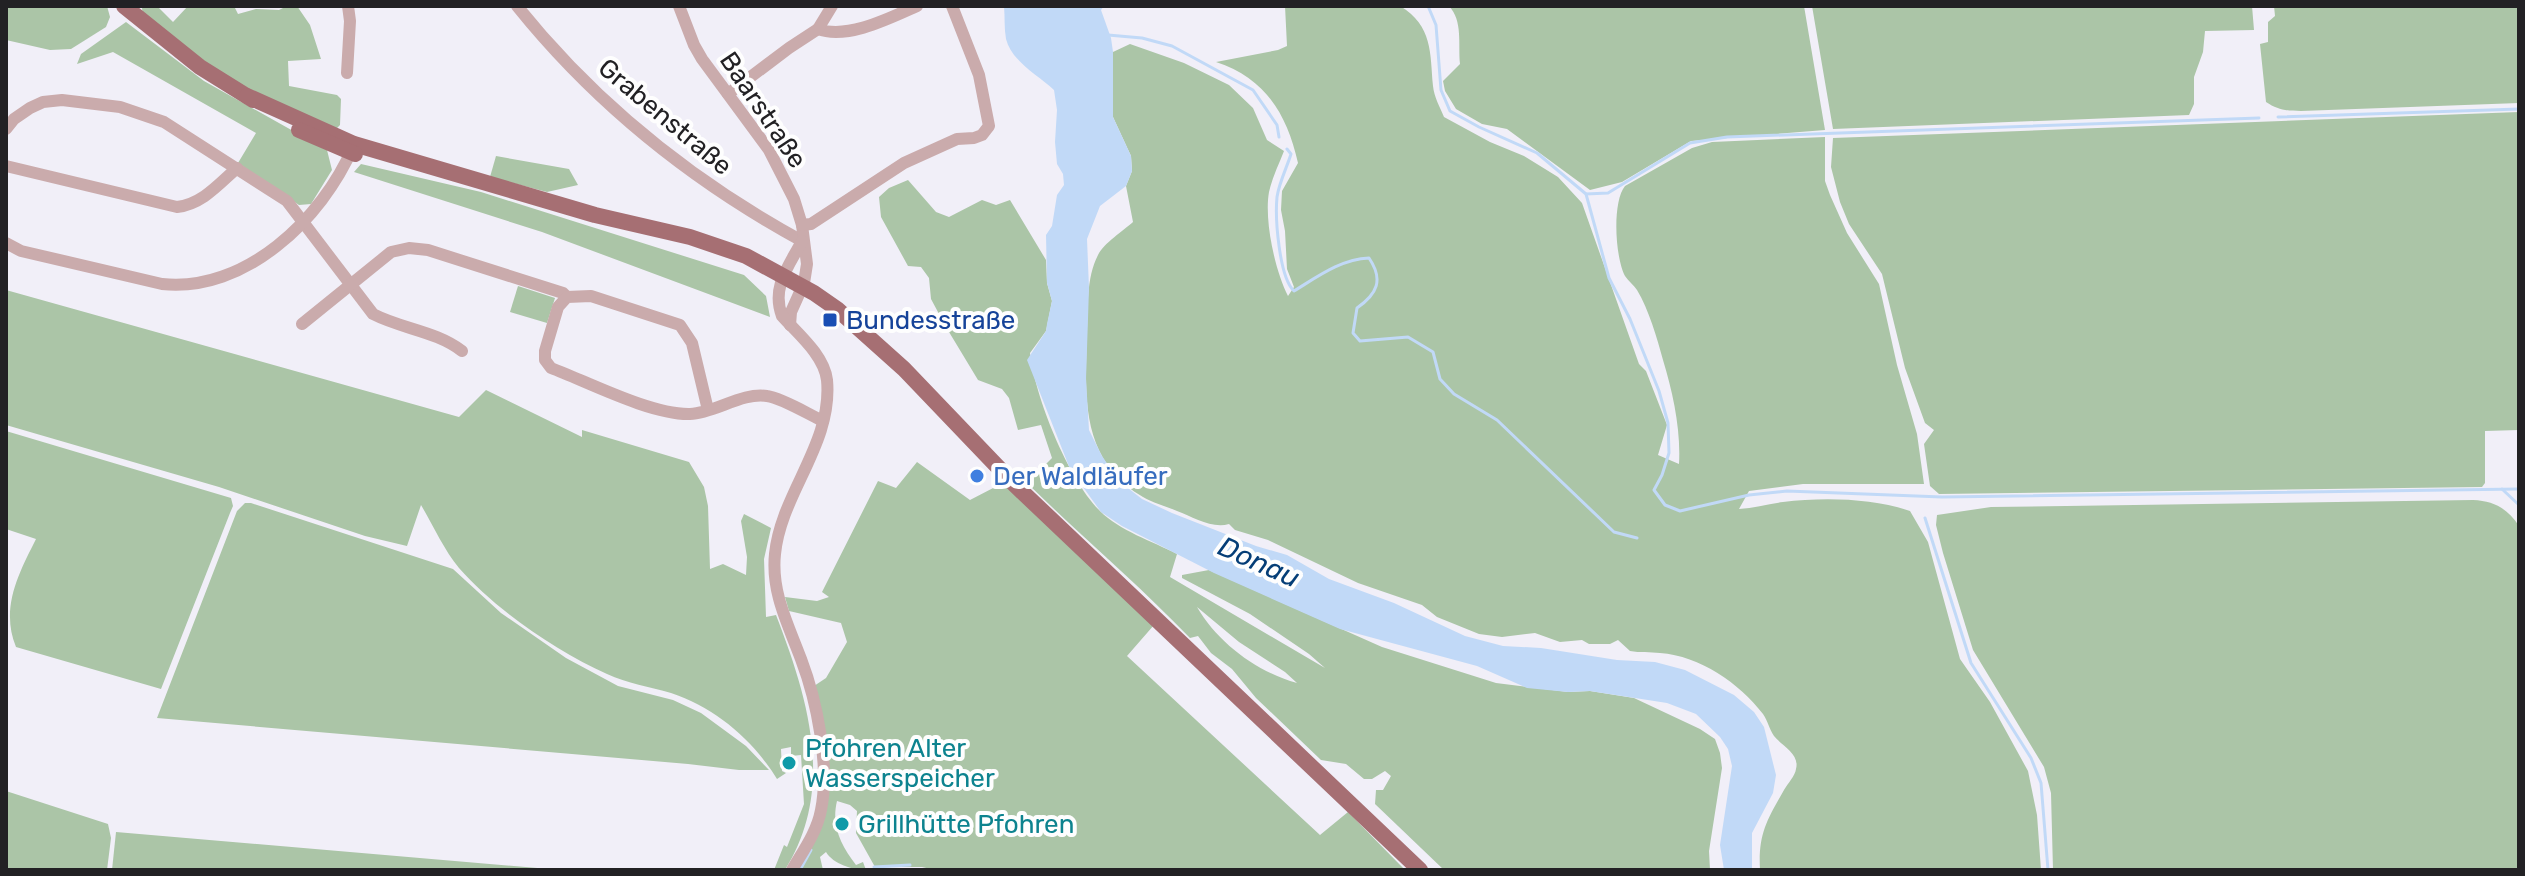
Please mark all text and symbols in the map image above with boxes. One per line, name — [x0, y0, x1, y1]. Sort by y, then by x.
street label: Baarstraße — [713, 46, 813, 174]
street label: Grabenstraße — [592, 52, 738, 182]
place label: Bundesstraße — [846, 305, 1015, 336]
marker: Bundesstraße — [821, 311, 839, 329]
place label: Der Waldläufer — [993, 461, 1168, 492]
marker: Der Waldläufer — [968, 467, 986, 485]
water label: Donau — [1213, 530, 1305, 595]
place label: Pfohren Alter Wasserspeicher — [805, 733, 995, 794]
marker: Pfohren Alter Wasserspeicher — [780, 754, 798, 772]
place label: Grillhütte Pfohren — [858, 809, 1074, 840]
marker: Grillhütte Pfohren — [833, 815, 851, 833]

